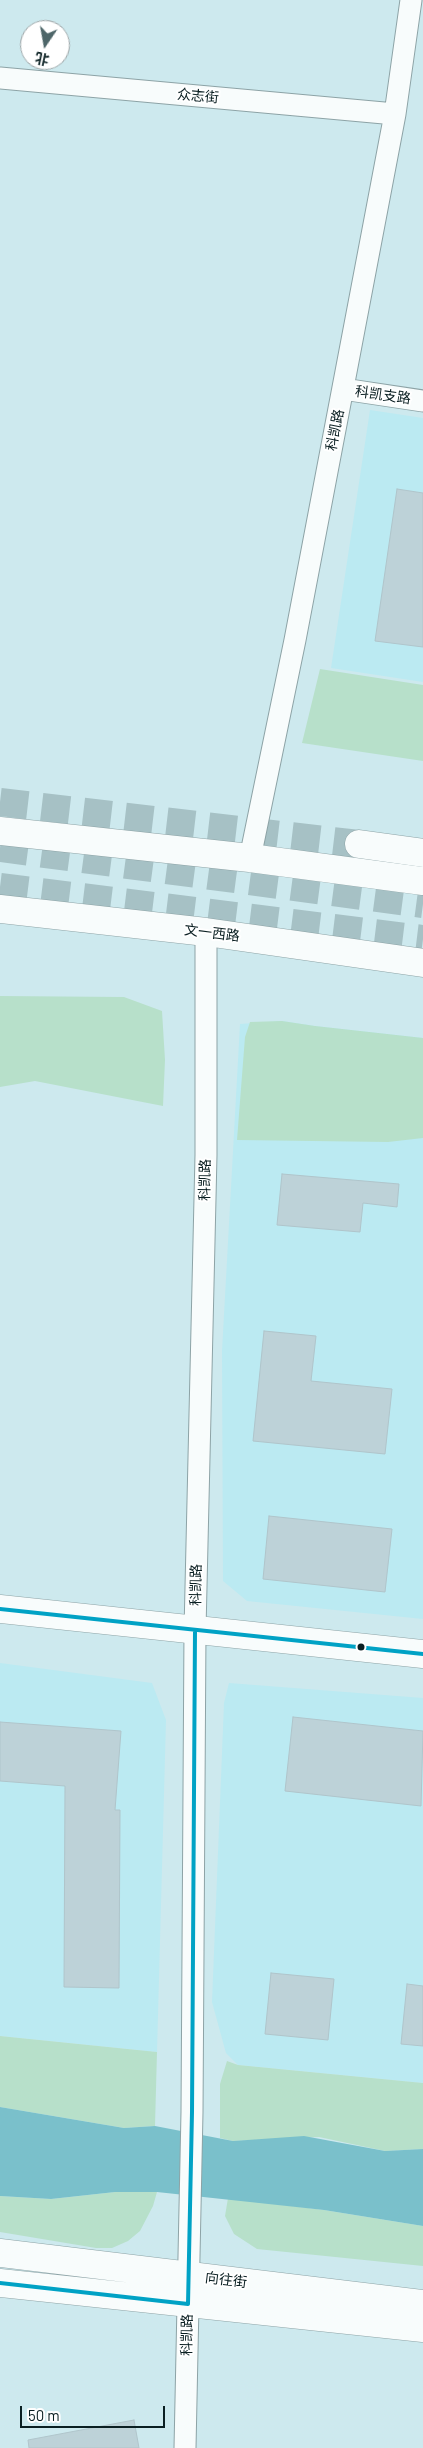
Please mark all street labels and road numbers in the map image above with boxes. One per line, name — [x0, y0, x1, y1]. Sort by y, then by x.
street label: 众志街 — [176, 86, 220, 106]
street label: 科凯支路 — [354, 383, 412, 407]
street label: 科凯路 — [323, 408, 347, 452]
street label: 文一西路 — [183, 921, 241, 945]
street label: 科凯路 — [196, 1159, 214, 1201]
street label: 科凯路 — [187, 1564, 205, 1606]
street label: 向往街 — [204, 2269, 248, 2291]
street label: 科凯路 — [178, 2314, 196, 2356]

